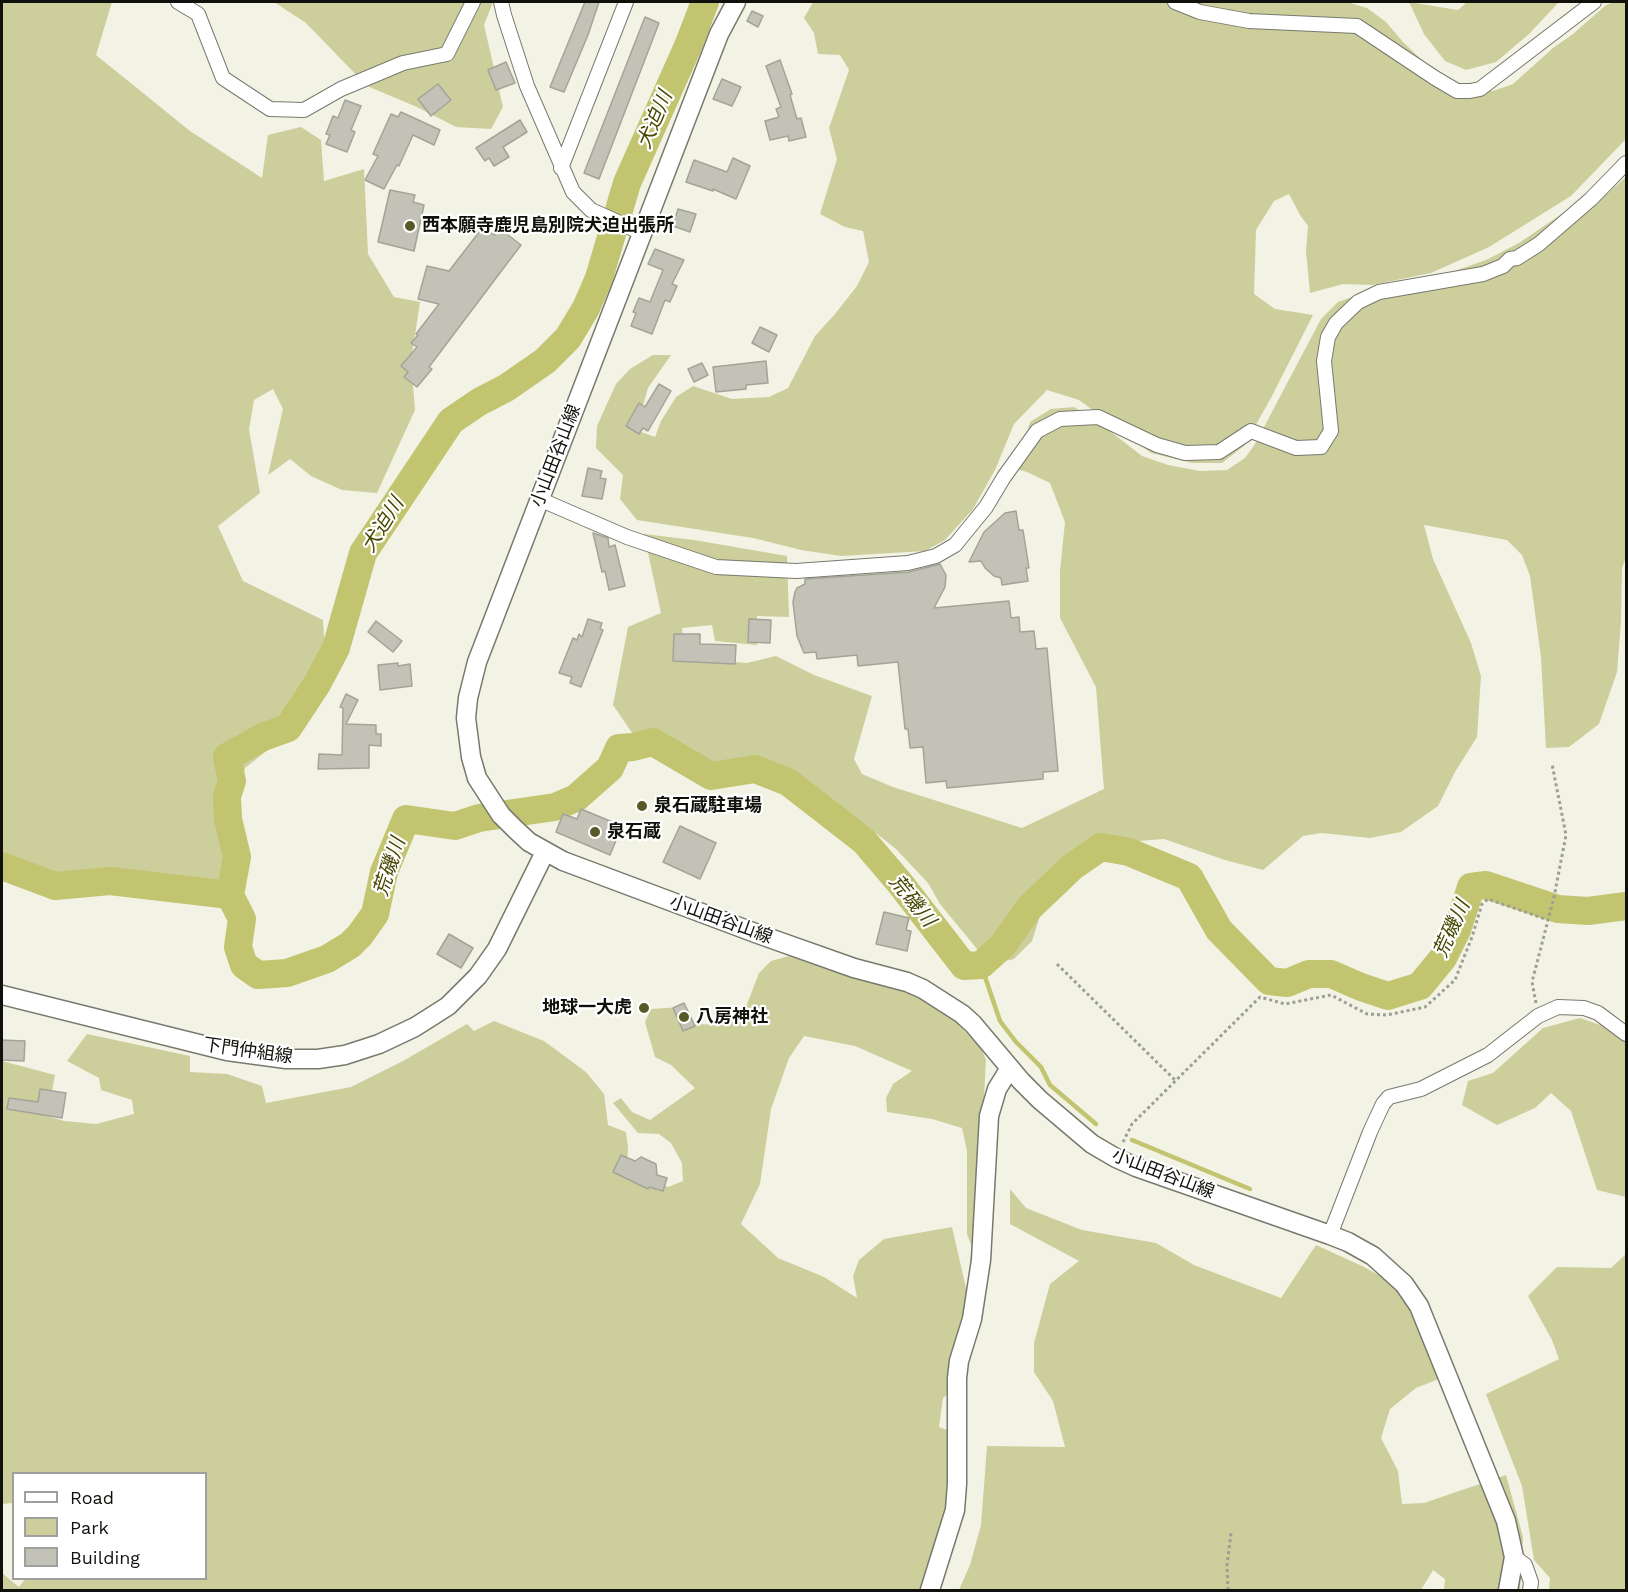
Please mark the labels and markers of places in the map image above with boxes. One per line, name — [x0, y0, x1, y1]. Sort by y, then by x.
place label: 西本願寺鹿児島別院犬迫出張所 — [422, 215, 674, 237]
marker: 西本願寺鹿児島別院犬迫出張所 — [403, 219, 417, 233]
place label: 泉石蔵駐車場 — [654, 795, 762, 817]
marker: 泉石蔵駐車場 — [635, 799, 649, 813]
place label: 泉石蔵 — [607, 821, 661, 843]
marker: 泉石蔵 — [588, 825, 602, 839]
place label: 地球一大虎 — [542, 997, 632, 1019]
marker: 地球一大虎 — [637, 1001, 651, 1015]
place label: 八房神社 — [696, 1006, 768, 1028]
marker: 八房神社 — [677, 1010, 691, 1024]

